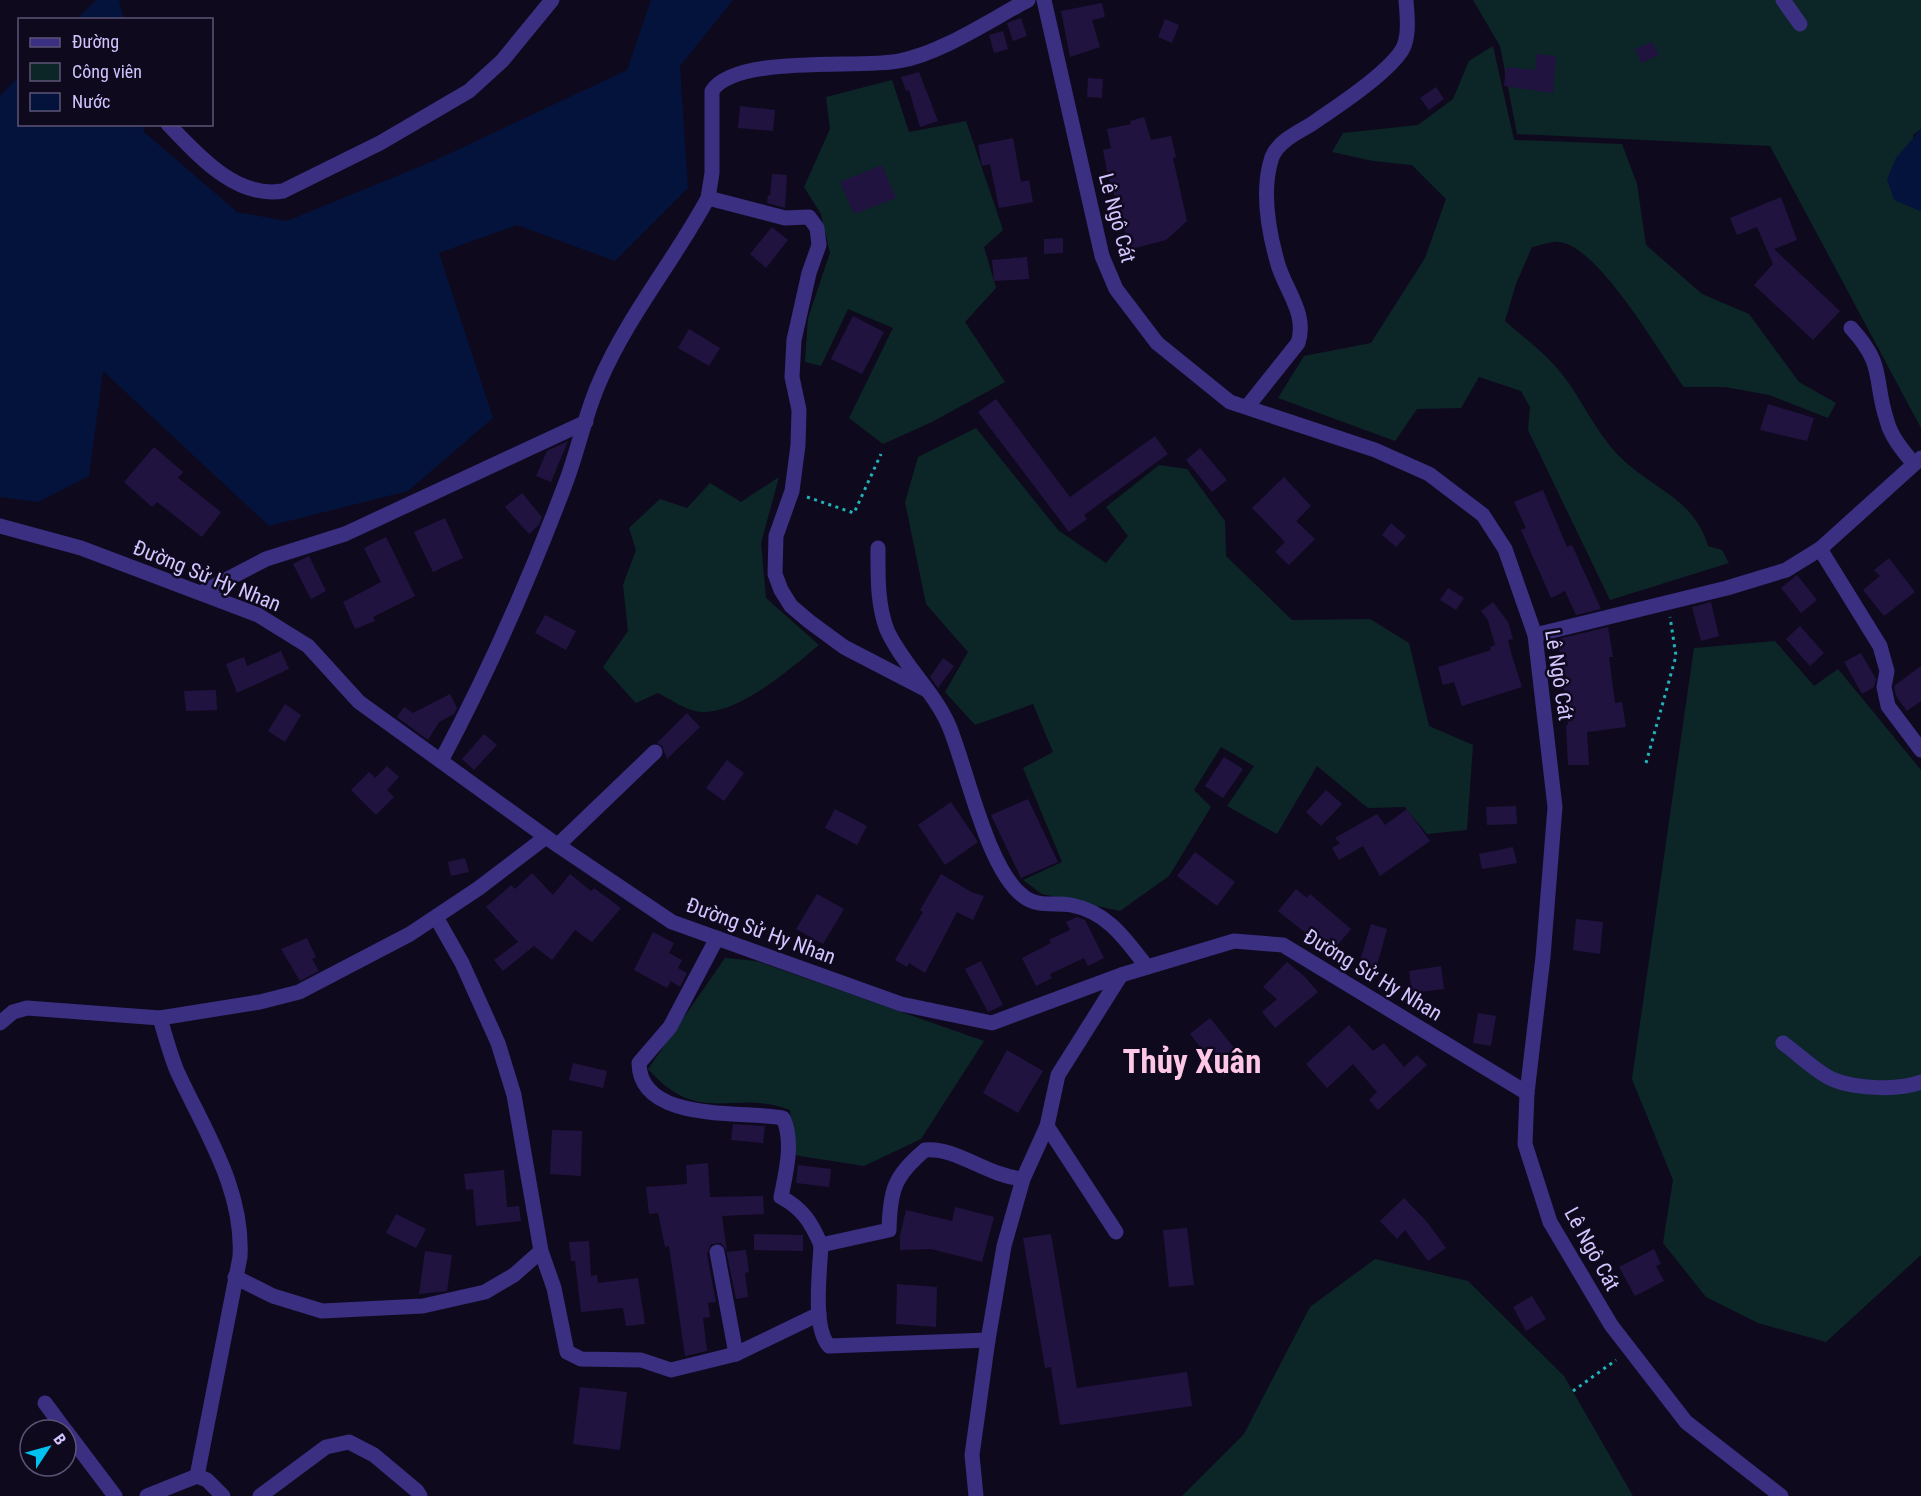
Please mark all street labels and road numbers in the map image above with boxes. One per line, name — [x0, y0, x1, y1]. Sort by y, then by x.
street label: Lê Ngô Cát — [1094, 171, 1140, 265]
street label: Đường Sử Hy Nhan — [130, 535, 284, 617]
street label: Lê Ngô Cát — [1540, 628, 1578, 722]
street label: Đường Sử Hy Nhan — [683, 893, 839, 969]
street label: Đường Sử Hy Nhan — [1300, 924, 1446, 1026]
street label: Lê Ngô Cát — [1559, 1203, 1625, 1295]

